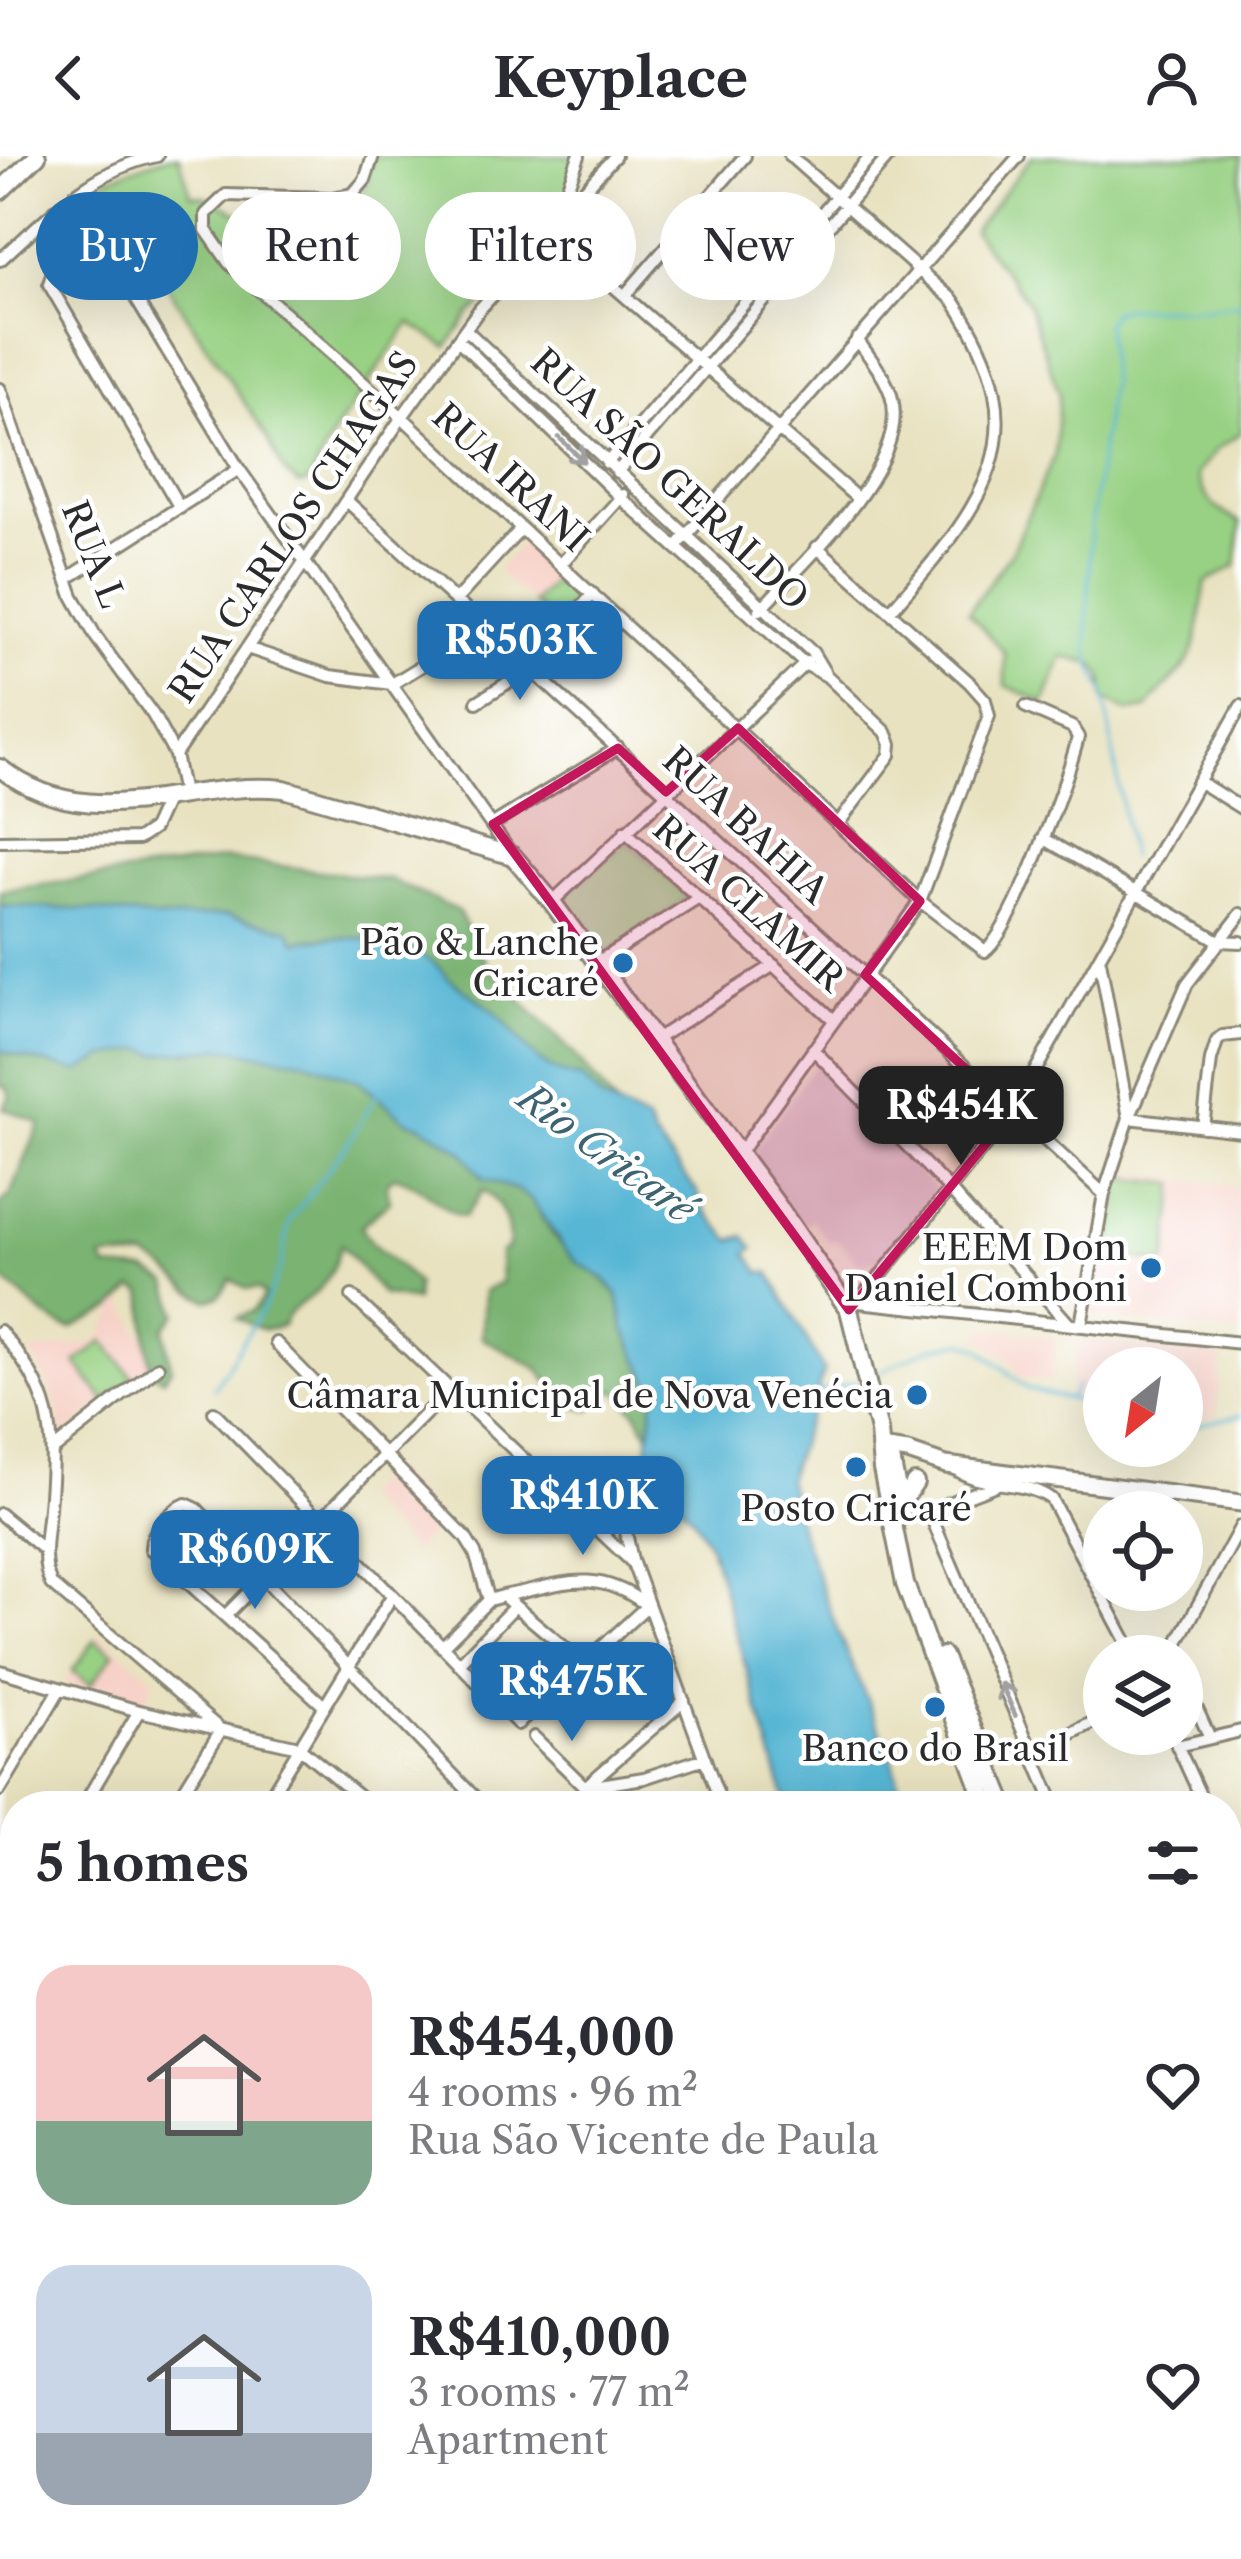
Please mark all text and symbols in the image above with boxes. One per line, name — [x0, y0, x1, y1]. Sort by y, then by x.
icon: back — [36, 45, 102, 111]
text: Keyplace — [493, 45, 748, 111]
icon: person — [1139, 45, 1205, 111]
chip: Buy — [36, 192, 198, 300]
chip: Rent — [222, 192, 401, 300]
chip: Filters — [425, 192, 636, 300]
chip: New — [660, 192, 835, 300]
street label: RUA SÃO GERALDO — [522, 339, 818, 619]
street label: RUA CARLOS CHAGAS — [159, 343, 427, 711]
street label: RUA IRANI — [424, 394, 598, 560]
one-way arrow — [557, 436, 586, 464]
street label: RUA L — [53, 494, 135, 614]
pin: R$503K — [422, 601, 618, 703]
text: R$503K — [444, 616, 596, 664]
street label: RUA BAHIA — [654, 737, 839, 913]
street label: RUA CLAMIR — [645, 806, 855, 1001]
place label: Pão & Lanche Cricaré — [360, 920, 599, 1005]
marker: Pão & Lanche Cricaré — [610, 950, 636, 976]
pin: R$454K — [863, 1066, 1059, 1168]
water label: Rio Cricaré — [507, 1071, 707, 1235]
text: R$454K — [886, 1081, 1036, 1129]
place label: EEEM Dom Daniel Comboni — [844, 1225, 1127, 1310]
marker: EEEM Dom Daniel Comboni — [1138, 1255, 1164, 1281]
north arrow — [1083, 1347, 1203, 1467]
map controls — [1083, 1347, 1203, 1755]
place label: Câmara Municipal de Nova Venécia — [287, 1373, 893, 1417]
marker: Câmara Municipal de Nova Venécia — [904, 1382, 930, 1408]
marker: Posto Cricaré — [843, 1454, 869, 1480]
pin: R$410K — [485, 1456, 681, 1558]
text: R$410K — [509, 1471, 657, 1519]
place label: Posto Cricaré — [740, 1486, 972, 1530]
button: locate — [1083, 1491, 1203, 1611]
pin: R$609K — [157, 1510, 353, 1612]
text: R$609K — [178, 1525, 332, 1573]
button: layers — [1083, 1635, 1203, 1755]
pin: R$475K — [474, 1642, 670, 1744]
text: R$475K — [498, 1657, 646, 1705]
one-way arrow — [996, 1681, 1018, 1717]
marker: Banco do Brasil — [922, 1694, 948, 1720]
place label: Banco do Brasil — [801, 1726, 1069, 1770]
icon: filters — [1140, 1830, 1206, 1896]
text: 5 homes — [36, 1832, 249, 1894]
text: R$454,000 — [408, 2006, 675, 2068]
icon: home — [132, 2013, 276, 2157]
icon: heart — [1140, 2052, 1206, 2118]
text: 4 rooms · 96 m² — [408, 2068, 698, 2116]
text: Rua São Vicente de Paula — [408, 2116, 878, 2164]
text: R$410,000 — [408, 2306, 671, 2368]
icon: home — [132, 2313, 276, 2457]
icon: heart — [1140, 2352, 1206, 2418]
text: 3 rooms · 77 m² — [408, 2368, 690, 2416]
text: Apartment — [408, 2416, 608, 2464]

